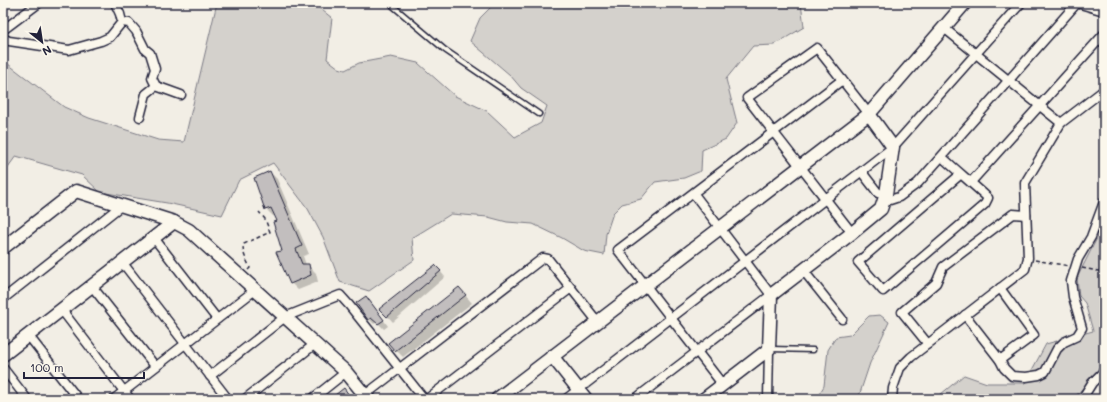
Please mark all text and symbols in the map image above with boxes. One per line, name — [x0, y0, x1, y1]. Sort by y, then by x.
north arrow — [22, 22, 62, 62]
text: N — [40, 43, 55, 60]
scale bar — [24, 354, 144, 380]
text: 100 m — [30, 359, 64, 375]

